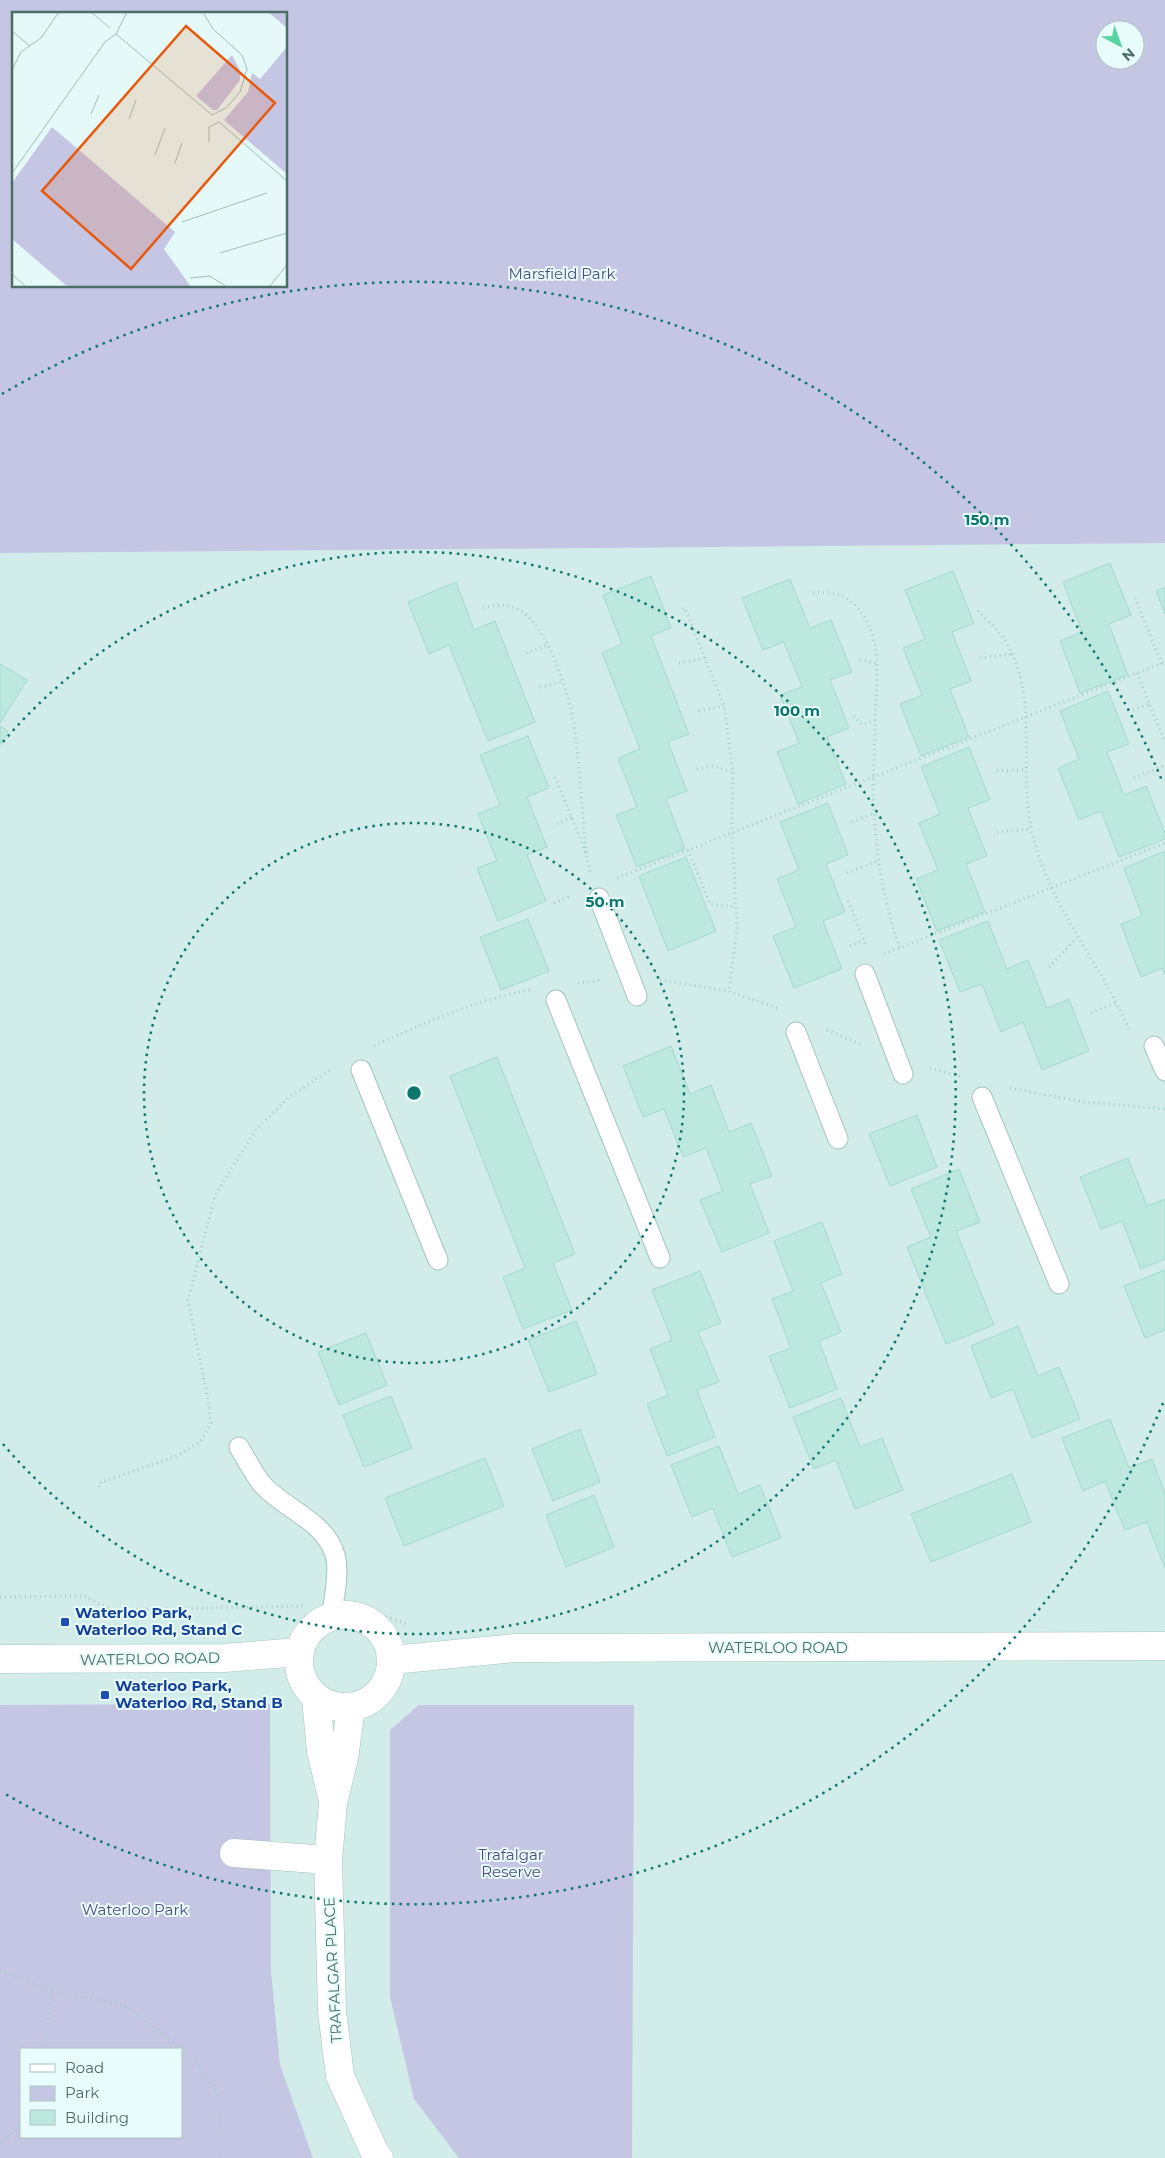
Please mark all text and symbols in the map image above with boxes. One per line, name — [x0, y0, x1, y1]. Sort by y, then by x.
inset map — [12, 12, 288, 288]
north arrow — [1095, 20, 1145, 70]
text: N — [1118, 44, 1139, 65]
park label: Marsfield Park — [508, 264, 616, 283]
text: 150 m — [965, 510, 1009, 529]
text: 100 m — [774, 701, 820, 720]
text: 50 m — [585, 892, 625, 911]
centre of rings — [405, 1084, 423, 1102]
place label: Waterloo Park, Waterloo Rd, Stand C — [75, 1603, 242, 1639]
marker: Waterloo Park, Waterloo Rd, Stand C — [59, 1616, 71, 1628]
street label: WATERLOO ROAD — [708, 1638, 848, 1657]
street label: WATERLOO ROAD — [80, 1648, 220, 1669]
place label: Waterloo Park, Waterloo Rd, Stand B — [115, 1676, 283, 1712]
marker: Waterloo Park, Waterloo Rd, Stand B — [99, 1689, 111, 1701]
park label: Trafalgar Reserve — [478, 1845, 544, 1881]
street label: TRAFALGAR PLACE — [319, 1896, 346, 2044]
park label: Waterloo Park — [82, 1900, 188, 1919]
legend — [20, 2048, 182, 2138]
text: Road — [65, 2058, 104, 2077]
text: Park — [65, 2083, 99, 2102]
text: Building — [65, 2108, 129, 2127]

